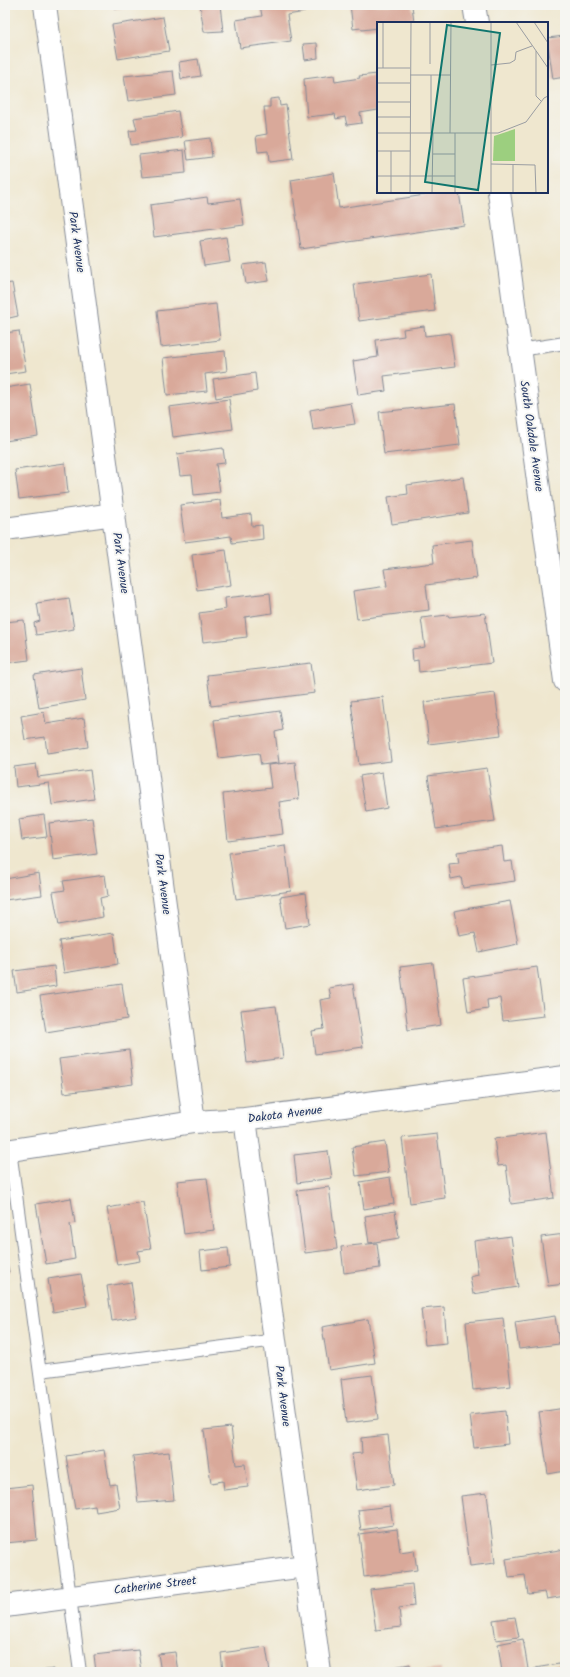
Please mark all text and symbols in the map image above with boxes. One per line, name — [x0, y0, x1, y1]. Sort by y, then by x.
inset map — [377, 22, 548, 193]
street label: Park Avenue — [63, 210, 90, 275]
street label: South Oakdale Avenue — [514, 379, 549, 494]
street label: Park Avenue — [107, 531, 134, 596]
street label: Park Avenue — [149, 852, 176, 917]
street label: Dakota Avenue — [247, 1100, 324, 1128]
street label: Park Avenue — [269, 1364, 296, 1429]
street label: Catherine Street — [113, 1571, 198, 1600]

